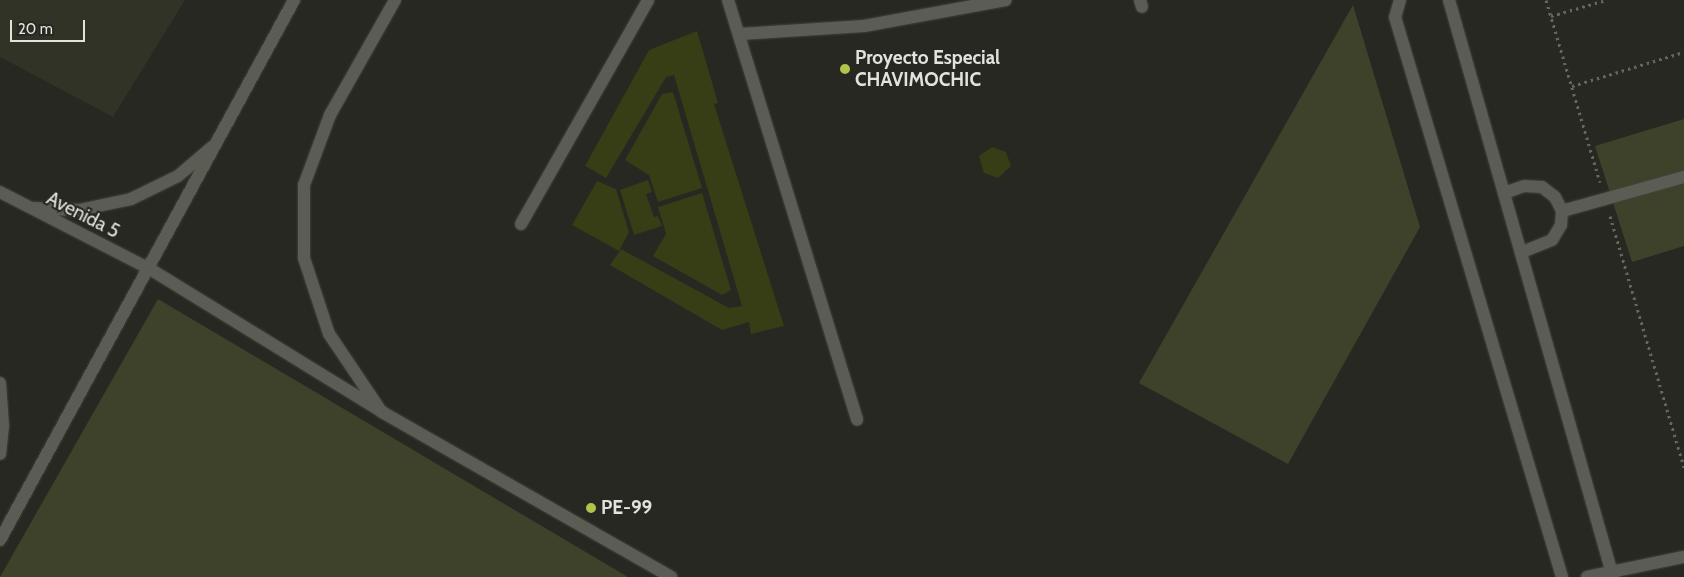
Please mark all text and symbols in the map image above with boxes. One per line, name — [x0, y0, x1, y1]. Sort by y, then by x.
scale bar — [12, 10, 88, 42]
text: 20 m — [18, 20, 53, 38]
place label: Proyecto Especial CHAVIMOCHIC — [855, 47, 1000, 91]
marker: Proyecto Especial CHAVIMOCHIC — [839, 63, 851, 75]
street label: Avenida 5 — [43, 187, 123, 243]
place label: PE-99 — [601, 497, 652, 519]
marker: PE-99 — [585, 502, 597, 514]

